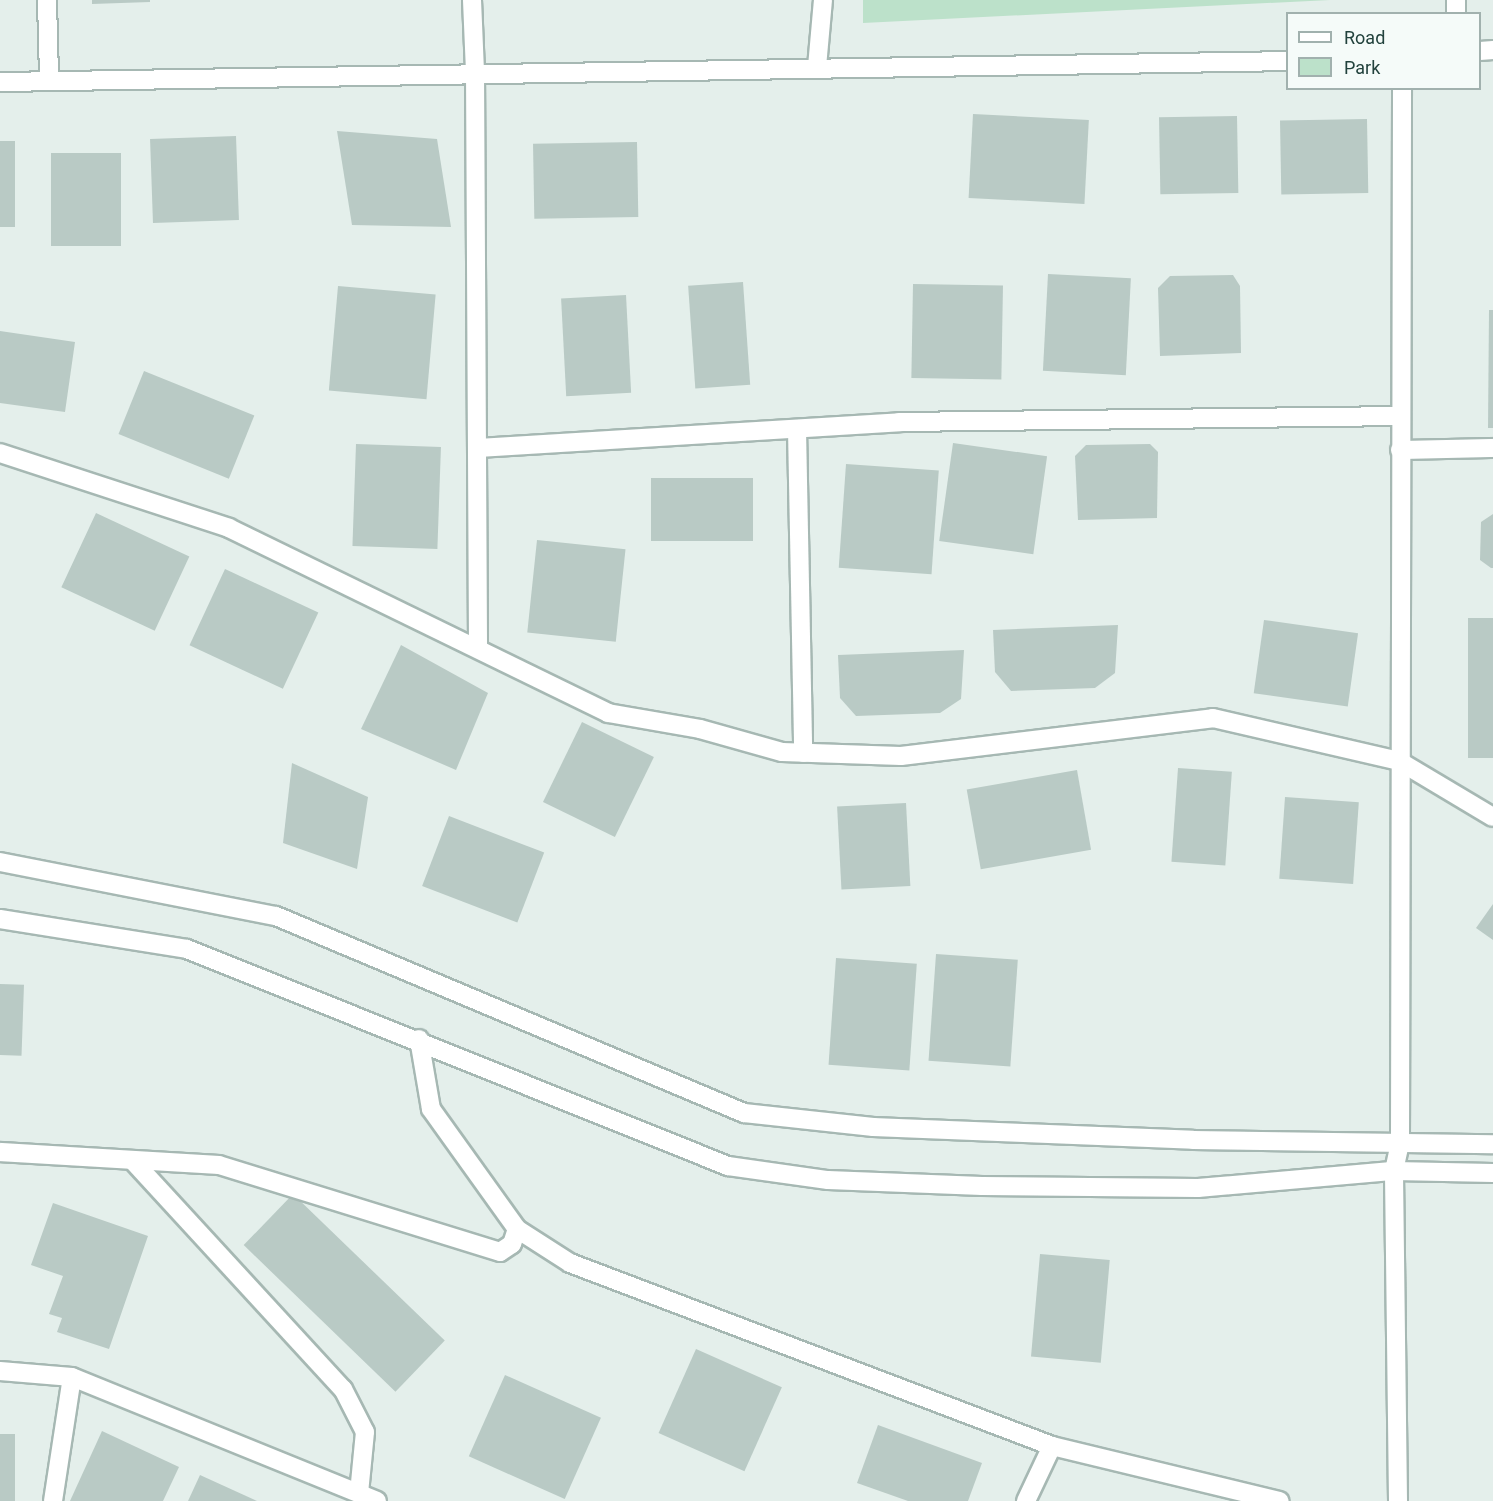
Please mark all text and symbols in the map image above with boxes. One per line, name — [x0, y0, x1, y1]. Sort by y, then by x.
legend — [1286, 12, 1481, 90]
text: Road — [1344, 27, 1385, 48]
text: Park — [1344, 57, 1380, 78]

